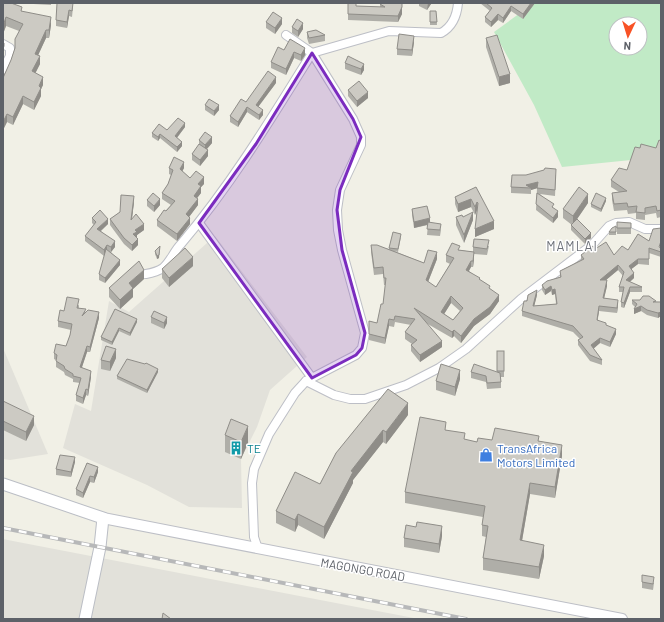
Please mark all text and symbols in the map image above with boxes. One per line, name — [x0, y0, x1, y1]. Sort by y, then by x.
north arrow — [608, 16, 648, 56]
text: N — [623, 40, 631, 53]
district label: MAMLAI — [546, 238, 598, 254]
building icon: TE — [228, 440, 244, 456]
place label: TE — [247, 441, 261, 455]
place label: TransAfrica Motors Limited — [497, 441, 575, 469]
shop icon: TransAfrica Motors Limited — [478, 447, 494, 463]
street label: MAGONGO ROAD — [320, 555, 406, 583]

